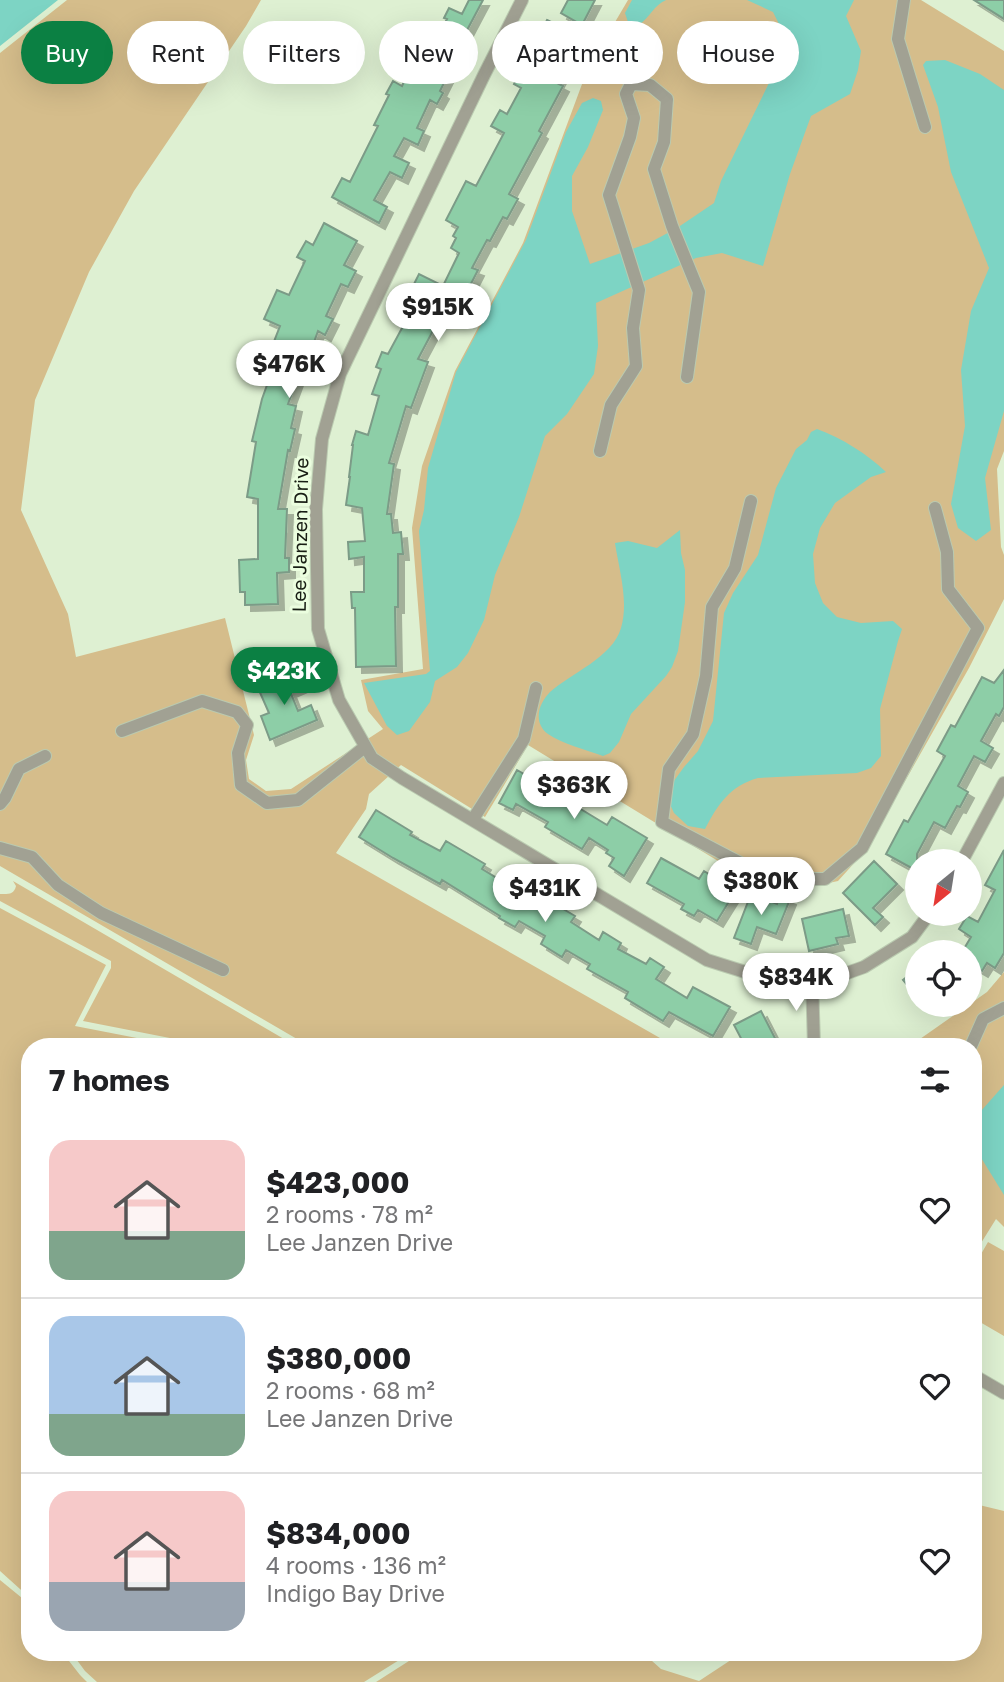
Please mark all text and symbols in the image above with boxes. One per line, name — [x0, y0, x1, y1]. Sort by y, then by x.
chip: Buy — [21, 21, 113, 84]
chip: Rent — [127, 21, 229, 84]
chip: Filters — [243, 21, 365, 84]
chip: New — [379, 21, 478, 84]
chip: Apartment — [492, 21, 663, 84]
chip: House — [677, 21, 799, 84]
pin: $915K — [389, 284, 487, 343]
text: $915K — [402, 292, 474, 320]
pin: $476K — [240, 340, 338, 400]
text: $476K — [252, 349, 326, 377]
street label: Lee Janzen Drive — [287, 457, 312, 612]
pin: $423K — [235, 648, 333, 707]
text: $423K — [247, 656, 321, 684]
pin: $363K — [525, 762, 623, 821]
text: $363K — [537, 770, 611, 798]
north arrow — [905, 849, 982, 926]
map controls — [905, 849, 982, 1017]
pin: $380K — [712, 858, 810, 917]
pin: $431K — [496, 864, 594, 924]
text: $380K — [723, 866, 799, 894]
text: $431K — [509, 873, 581, 901]
button: locate — [905, 940, 982, 1017]
pin: $834K — [747, 954, 845, 1013]
text: $834K — [758, 962, 834, 990]
icon: filters — [916, 1061, 954, 1099]
text: 7 homes — [49, 1062, 170, 1098]
text: $423,000 — [266, 1164, 410, 1200]
icon: home — [105, 1168, 189, 1252]
icon: heart — [916, 1191, 954, 1229]
text: 2 rooms · 78 m² — [266, 1200, 433, 1228]
text: Lee Janzen Drive — [266, 1228, 453, 1256]
text: $380,000 — [266, 1340, 411, 1376]
icon: home — [105, 1344, 189, 1428]
icon: heart — [916, 1367, 954, 1405]
text: 2 rooms · 68 m² — [266, 1376, 435, 1404]
text: Lee Janzen Drive — [266, 1404, 453, 1432]
text: $834,000 — [266, 1515, 410, 1551]
icon: home — [105, 1519, 189, 1603]
icon: heart — [916, 1542, 954, 1580]
text: 4 rooms · 136 m² — [266, 1551, 446, 1579]
text: Indigo Bay Drive — [266, 1579, 445, 1607]

